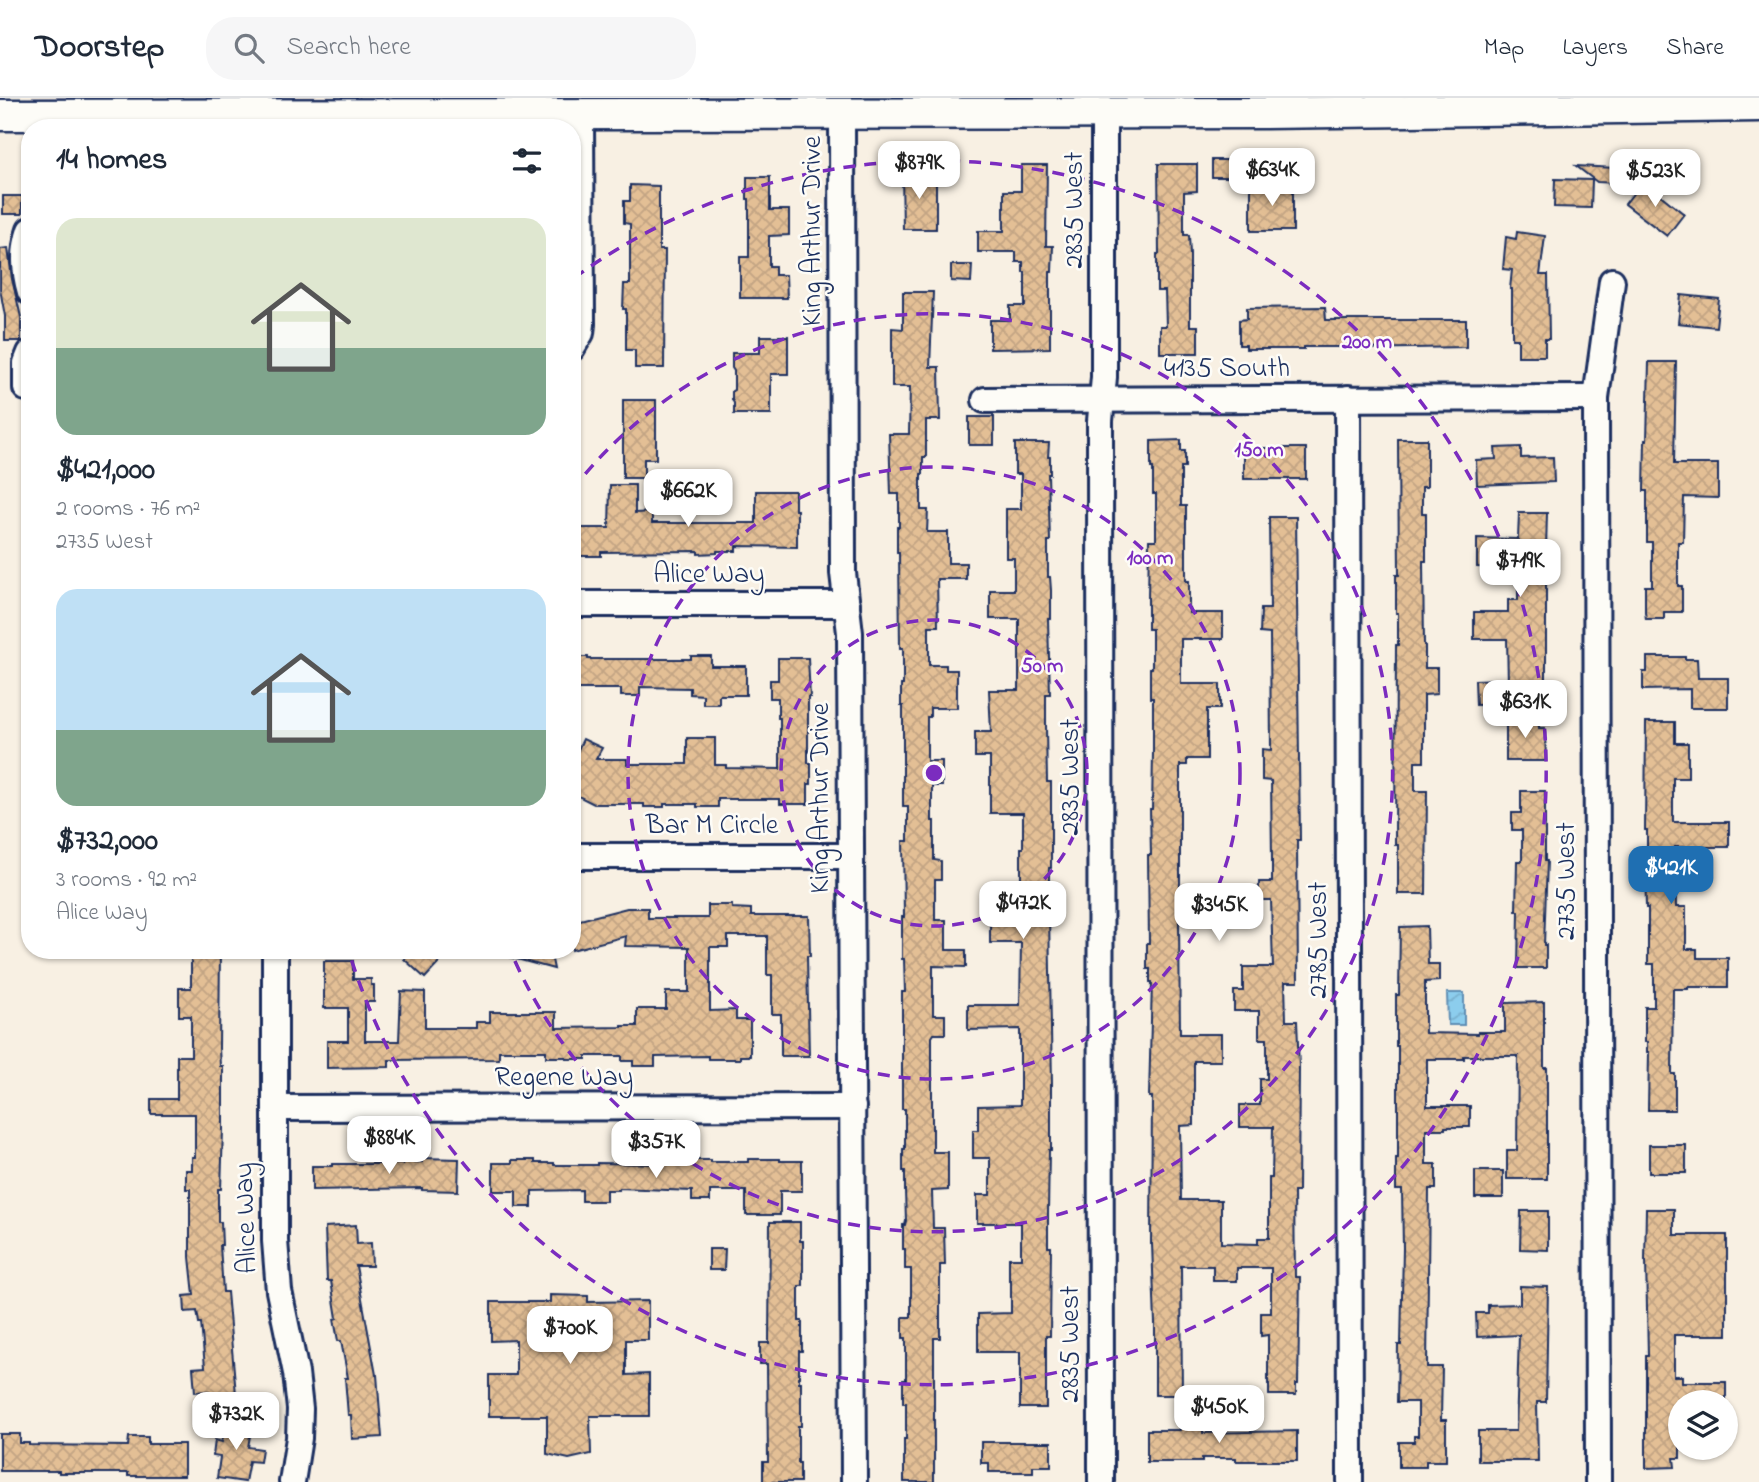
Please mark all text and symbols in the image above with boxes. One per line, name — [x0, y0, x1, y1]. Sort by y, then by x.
search box — [206, 17, 696, 80]
text: Doorstep — [35, 24, 164, 72]
icon: search — [230, 29, 268, 67]
text: Search here — [286, 29, 411, 67]
text: Map — [1484, 31, 1524, 66]
text: Layers — [1562, 31, 1628, 66]
text: Share — [1666, 31, 1724, 66]
street label: King Arthur Drive — [793, 135, 834, 326]
text: 14 homes — [56, 139, 167, 183]
pin: $879K — [870, 141, 968, 201]
icon: filters — [508, 142, 546, 180]
text: $879K — [894, 147, 944, 180]
pin: $634K — [1223, 148, 1321, 208]
pin: $523K — [1606, 150, 1704, 209]
street label: 2835 West — [1055, 152, 1096, 268]
text: $634K — [1245, 154, 1299, 187]
text: $523K — [1625, 155, 1685, 188]
icon: home — [238, 264, 364, 390]
text: 200 m — [1341, 328, 1392, 358]
street label: 4135 South — [1164, 349, 1290, 390]
text: 150 m — [1234, 436, 1284, 466]
text: $421,000 — [56, 449, 155, 493]
pin: $662K — [639, 470, 737, 529]
text: $662K — [660, 475, 716, 508]
text: 2 rooms · 76 m² — [56, 493, 200, 526]
text: 2735 West — [56, 526, 153, 559]
pin: $719K — [1471, 540, 1569, 599]
text: 100 m — [1127, 544, 1173, 574]
text: $719K — [1496, 545, 1544, 578]
street label: Alice Way — [653, 555, 765, 596]
icon: home — [238, 635, 364, 761]
text: 50 m — [1021, 652, 1063, 682]
pin: $631K — [1476, 680, 1574, 740]
text: $631K — [1499, 686, 1551, 719]
street label: King Arthur Drive — [801, 702, 842, 893]
street label: 2835 West — [1051, 719, 1092, 835]
centre of rings — [922, 761, 946, 785]
street label: Bar M Circle — [645, 806, 779, 847]
text: $732,000 — [56, 820, 158, 864]
street label: 2735 West — [1547, 822, 1588, 940]
pin: $421K — [1622, 846, 1720, 906]
text: $421K — [1644, 852, 1698, 885]
text: 3 rooms · 92 m² — [56, 864, 197, 897]
pin: $472K — [974, 882, 1072, 941]
street label: 2785 West — [1299, 882, 1340, 998]
pin: $345K — [1170, 884, 1268, 943]
text: $472K — [995, 887, 1051, 920]
text: $345K — [1190, 889, 1248, 922]
text: Alice Way — [56, 897, 147, 930]
street label: Regene Way — [495, 1058, 633, 1099]
pin: $884K — [340, 1116, 438, 1176]
pin: $357K — [607, 1121, 705, 1180]
text: $884K — [363, 1122, 415, 1155]
text: $357K — [627, 1126, 685, 1159]
street label: Alice Way — [225, 1162, 269, 1274]
street label: 2835 West — [1051, 1286, 1092, 1402]
pin: $700K — [521, 1306, 619, 1366]
text: $700K — [543, 1312, 597, 1345]
pin: $450K — [1170, 1386, 1268, 1445]
map controls — [1668, 1390, 1738, 1460]
button: layers — [1668, 1390, 1738, 1460]
text: $450K — [1190, 1391, 1248, 1424]
pin: $732K — [187, 1392, 285, 1452]
text: $732K — [208, 1398, 264, 1431]

